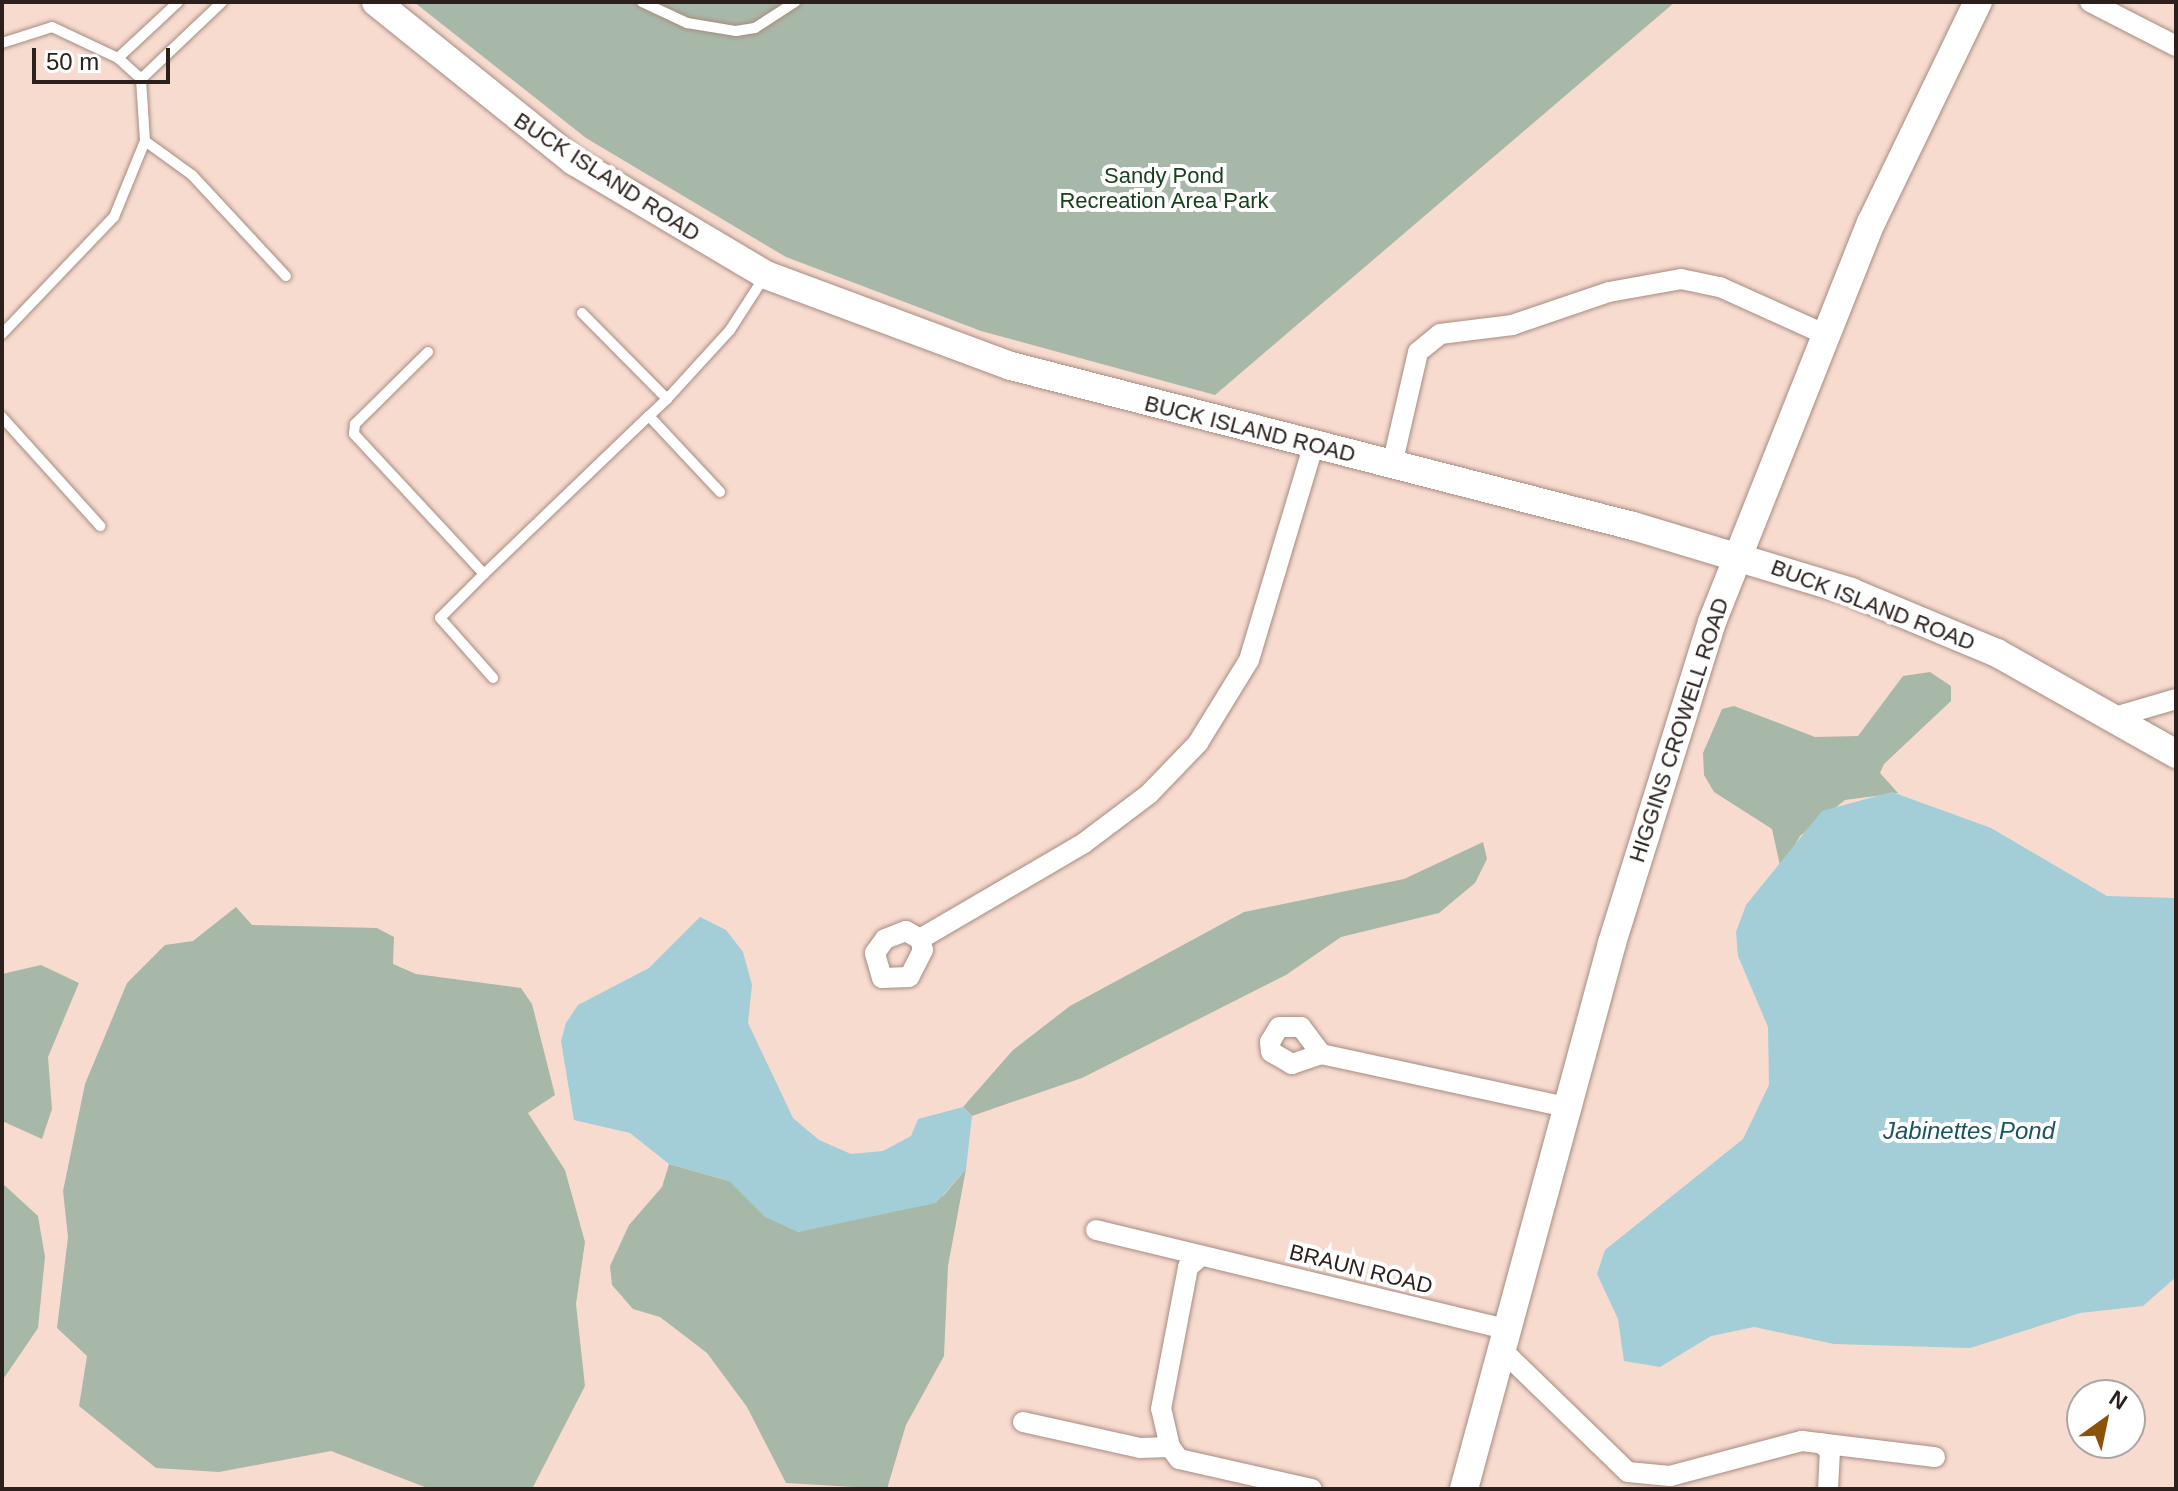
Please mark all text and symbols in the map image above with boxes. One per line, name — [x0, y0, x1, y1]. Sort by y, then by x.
scale bar — [36, 32, 174, 82]
text: 50 m — [46, 48, 99, 75]
street label: BUCK ISLAND ROAD — [509, 107, 705, 247]
park label: Sandy Pond Recreation Area Park — [1059, 162, 1269, 214]
street label: BUCK ISLAND ROAD — [1142, 390, 1358, 468]
street label: BUCK ISLAND ROAD — [1767, 554, 1979, 656]
street label: HIGGINS CROWELL ROAD — [1624, 594, 1734, 866]
water label: Jabinettes Pond — [1883, 1117, 2055, 1145]
street label: BRAUN ROAD — [1287, 1238, 1435, 1300]
north arrow — [2066, 1379, 2146, 1459]
text: N — [2105, 1385, 2132, 1415]

